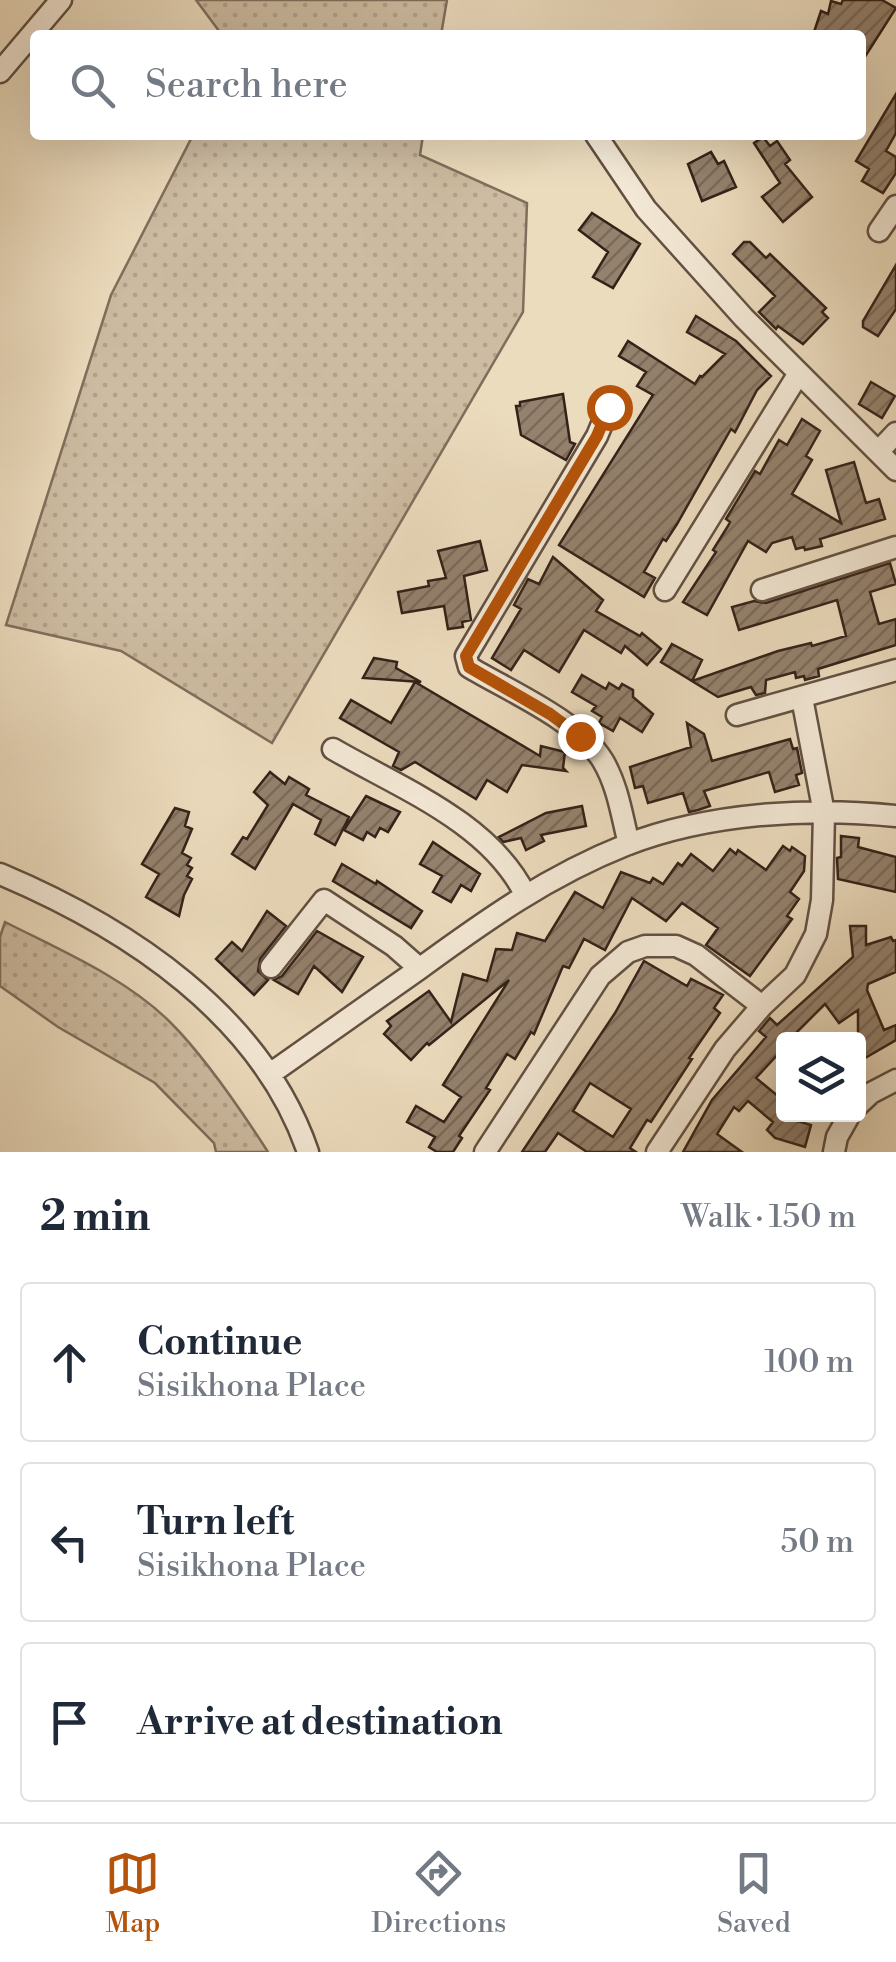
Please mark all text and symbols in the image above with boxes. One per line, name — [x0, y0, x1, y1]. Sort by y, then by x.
search box — [30, 30, 866, 140]
icon: search — [65, 58, 120, 113]
text: Search here — [145, 62, 348, 109]
route start — [587, 385, 633, 431]
route end — [558, 714, 604, 760]
map controls — [776, 1032, 866, 1122]
button: layers — [776, 1032, 866, 1122]
text: 2 min — [40, 1191, 150, 1244]
text: Walk · 150 m — [681, 1197, 856, 1237]
text: Continue — [137, 1319, 302, 1366]
icon: ahead — [42, 1335, 97, 1390]
text: 100 m — [764, 1342, 854, 1382]
text: Sisikhona Place — [137, 1366, 366, 1406]
text: Turn left — [137, 1499, 294, 1546]
icon: left — [42, 1515, 97, 1570]
text: 50 m — [781, 1522, 854, 1562]
text: Sisikhona Place — [137, 1546, 366, 1586]
icon: arrive — [42, 1695, 97, 1750]
text: Arrive at destination — [137, 1699, 503, 1746]
tab: Map — [105, 1846, 160, 1941]
tab: Directions — [371, 1846, 506, 1941]
tab: Saved — [717, 1846, 791, 1941]

